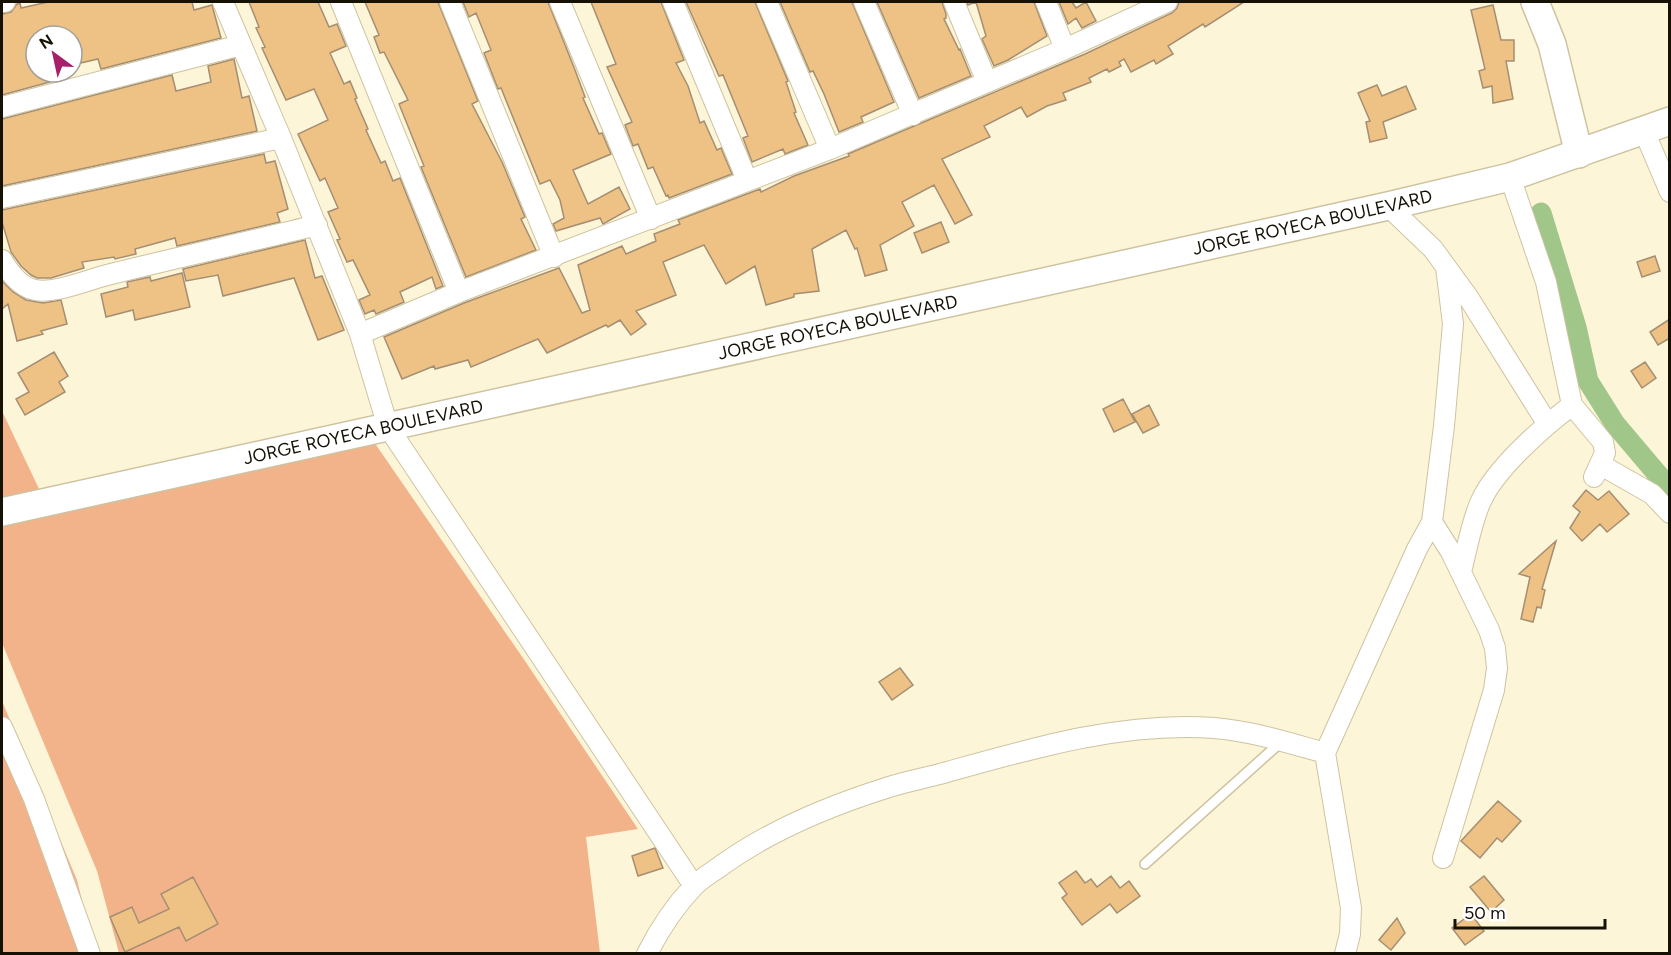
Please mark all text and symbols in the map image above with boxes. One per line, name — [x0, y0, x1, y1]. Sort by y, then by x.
north arrow — [24, 24, 84, 84]
text: N — [36, 31, 56, 53]
street label: JORGE ROYECA BOULEVARD — [1191, 185, 1434, 260]
street label: JORGE ROYECA BOULEVARD — [716, 290, 960, 365]
street label: JORGE ROYECA BOULEVARD — [241, 395, 485, 469]
scale bar — [1455, 892, 1605, 930]
text: 50 m — [1464, 902, 1506, 924]

